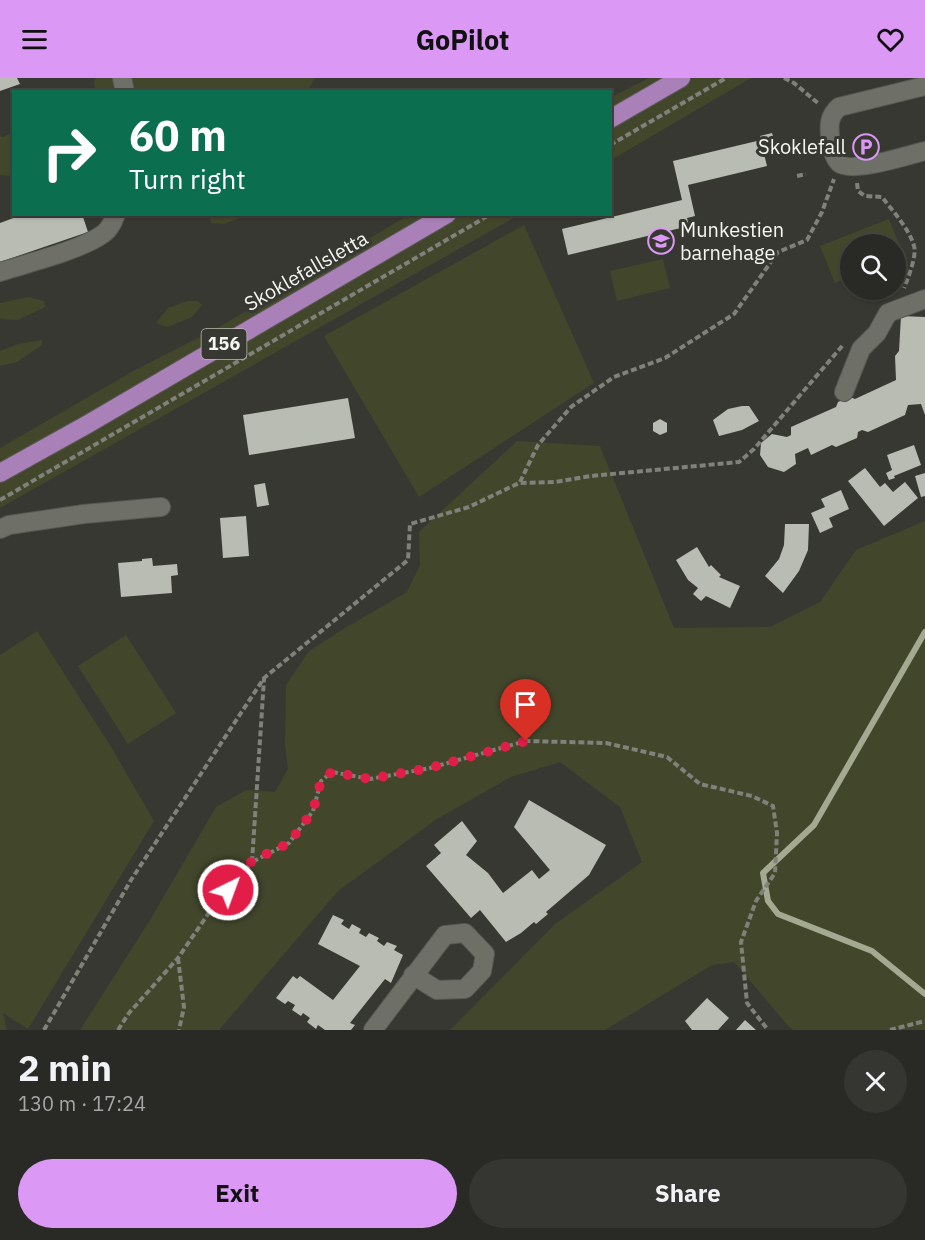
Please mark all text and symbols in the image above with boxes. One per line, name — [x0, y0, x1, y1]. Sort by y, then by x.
text: GoPilot — [416, 22, 509, 57]
icon: menu — [18, 23, 51, 56]
icon: heart — [874, 23, 907, 56]
text: 60 m — [129, 108, 227, 163]
icon: right — [30, 114, 108, 192]
parking icon: Skoklefall — [851, 132, 881, 162]
place label: Skoklefall — [758, 133, 846, 160]
text: Turn right — [129, 161, 246, 196]
place label: Munkestien barnehage — [680, 216, 784, 266]
street label: Skoklefallsletta — [239, 224, 373, 317]
school or university icon: Munkestien barnehage — [646, 226, 676, 256]
map controls — [840, 234, 906, 300]
button: search — [840, 234, 906, 300]
road number: 156 — [202, 329, 246, 359]
pin — [500, 679, 551, 741]
icon: arrive — [509, 688, 542, 721]
position arrow — [196, 858, 260, 922]
text: 2 min — [18, 1044, 112, 1091]
button: close — [844, 1050, 907, 1113]
text: 130 m · 17:24 — [18, 1090, 146, 1117]
button: Exit — [18, 1159, 457, 1228]
button: Share — [469, 1159, 907, 1228]

